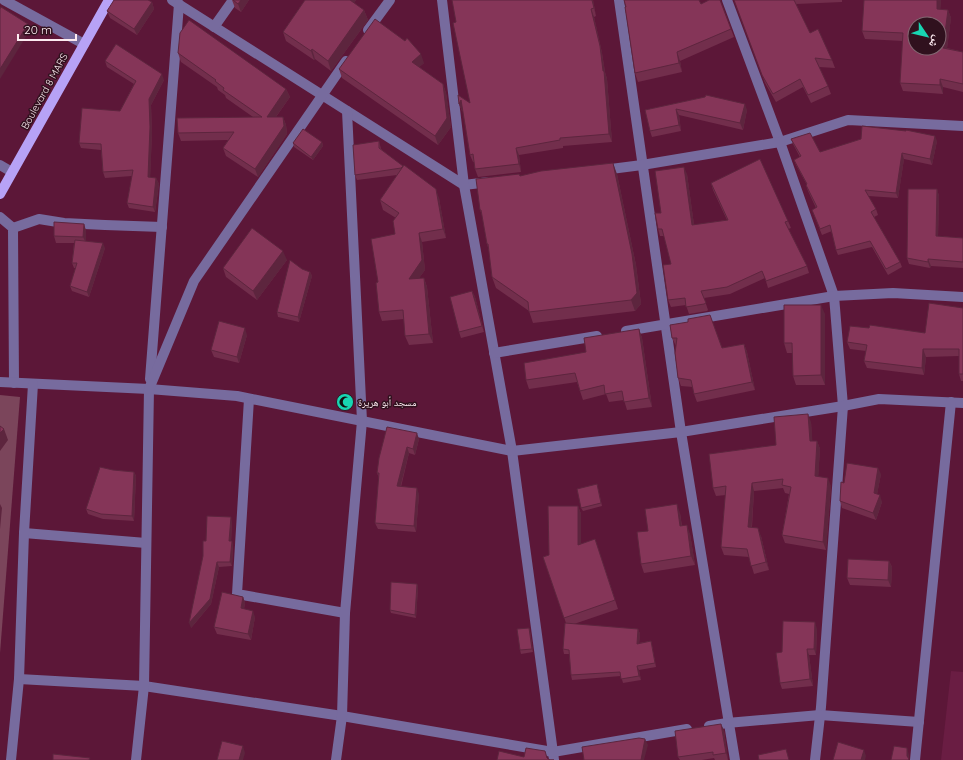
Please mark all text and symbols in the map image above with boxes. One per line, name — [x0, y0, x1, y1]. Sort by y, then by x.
scale bar — [18, 16, 76, 42]
north arrow — [907, 16, 947, 56]
text: 20 m — [24, 22, 52, 37]
text: ش — [925, 32, 944, 51]
street label: Boulevard 8 MARS — [18, 51, 71, 132]
mosque icon: مسجد أبو هريرة — [335, 392, 355, 412]
place label: مسجد أبو هريرة — [358, 396, 417, 409]

